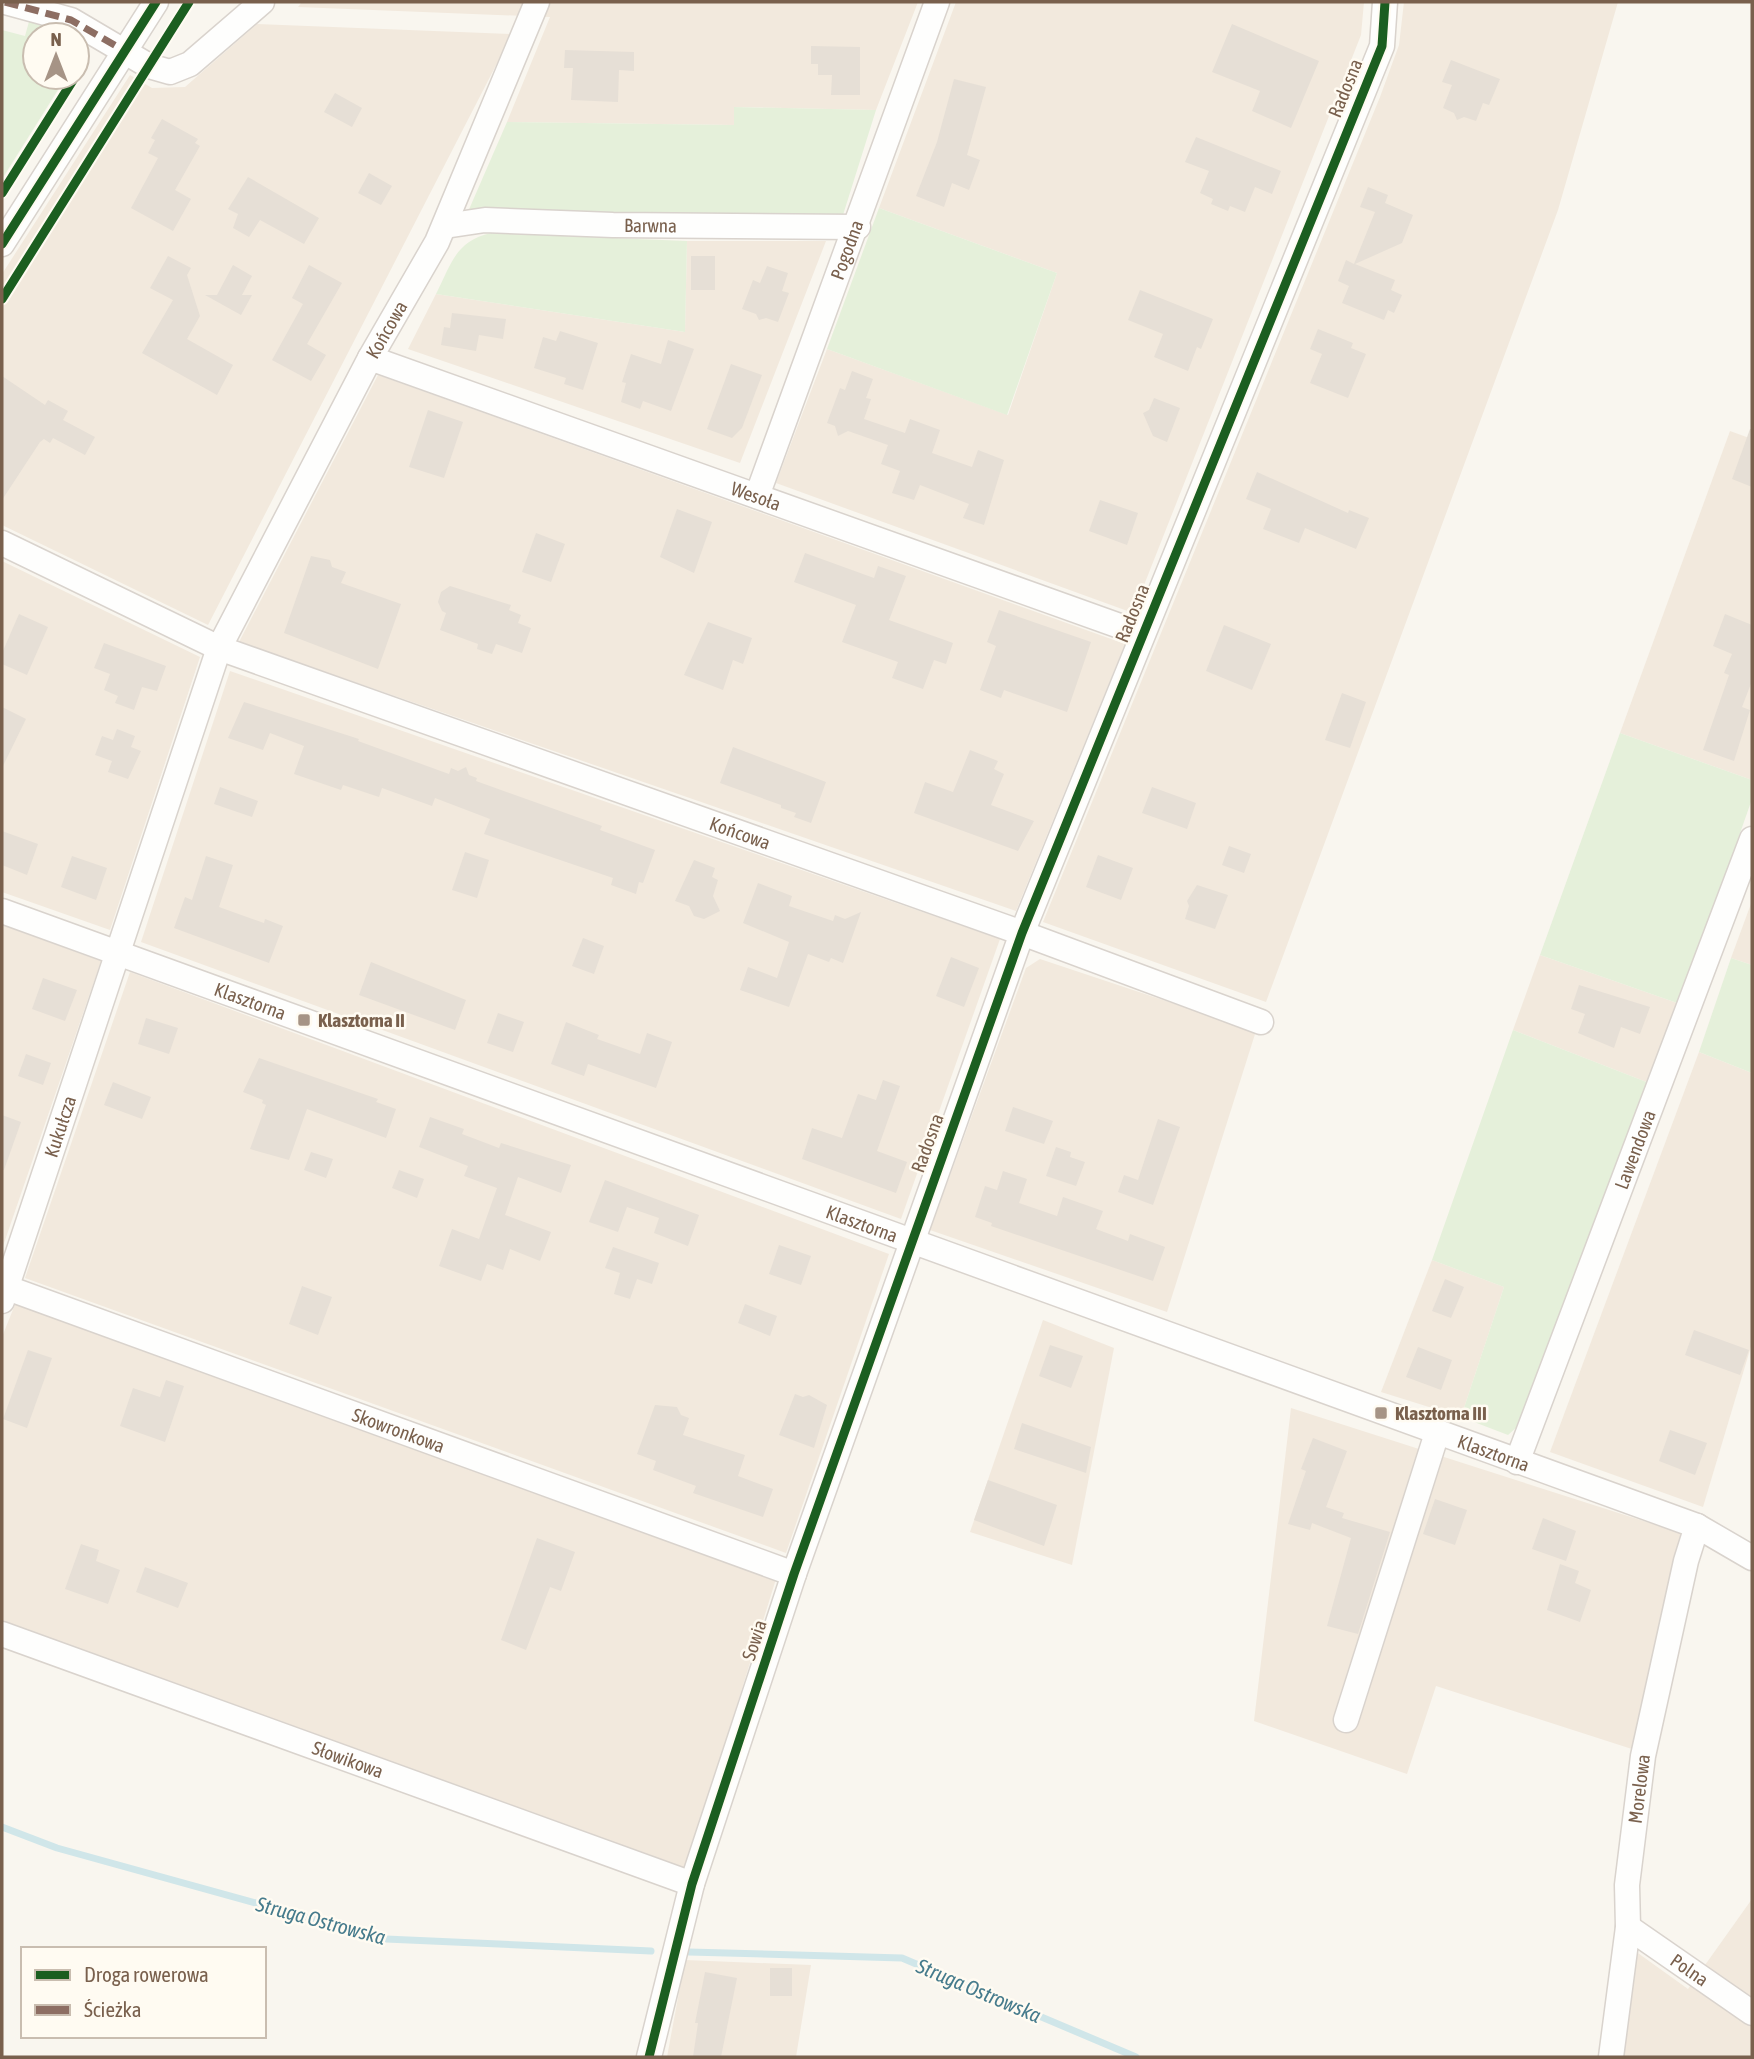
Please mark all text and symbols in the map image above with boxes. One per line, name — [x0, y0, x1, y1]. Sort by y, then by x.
north arrow — [21, 21, 91, 91]
text: N — [50, 28, 62, 50]
street label: Radosna — [1323, 56, 1367, 120]
street label: Barwna — [624, 214, 677, 237]
street label: Pogodna — [826, 217, 868, 283]
street label: Końcowa — [361, 297, 412, 362]
street label: Wesoła — [728, 477, 784, 515]
street label: Radosna — [1110, 581, 1154, 645]
street label: Końcowa — [707, 812, 773, 854]
street label: Klasztorna — [211, 978, 289, 1024]
place label: Klasztorna II — [318, 1009, 405, 1031]
marker: Klasztorna II — [296, 1012, 312, 1028]
street label: Kukułcza — [40, 1093, 80, 1160]
street label: Lawendowa — [1610, 1107, 1660, 1192]
street label: Radosna — [906, 1111, 948, 1175]
street label: Klasztorna — [823, 1200, 901, 1247]
place label: Klasztorna III — [1395, 1402, 1487, 1424]
street label: Skowronkowa — [349, 1403, 448, 1457]
marker: Klasztorna III — [1373, 1405, 1389, 1421]
street label: Klasztorna — [1455, 1430, 1532, 1476]
street label: Sowia — [737, 1617, 771, 1663]
street label: Słowikowa — [309, 1736, 387, 1782]
street label: Morelowa — [1624, 1753, 1654, 1825]
water label: Struga Ostrowska — [253, 1891, 388, 1949]
legend — [21, 1947, 266, 2038]
street label: Polna — [1666, 1949, 1713, 1991]
water label: Struga Ostrowska — [912, 1953, 1045, 2027]
text: Droga rowerowa — [84, 1962, 209, 1986]
text: Ścieżka — [84, 1997, 142, 2021]

